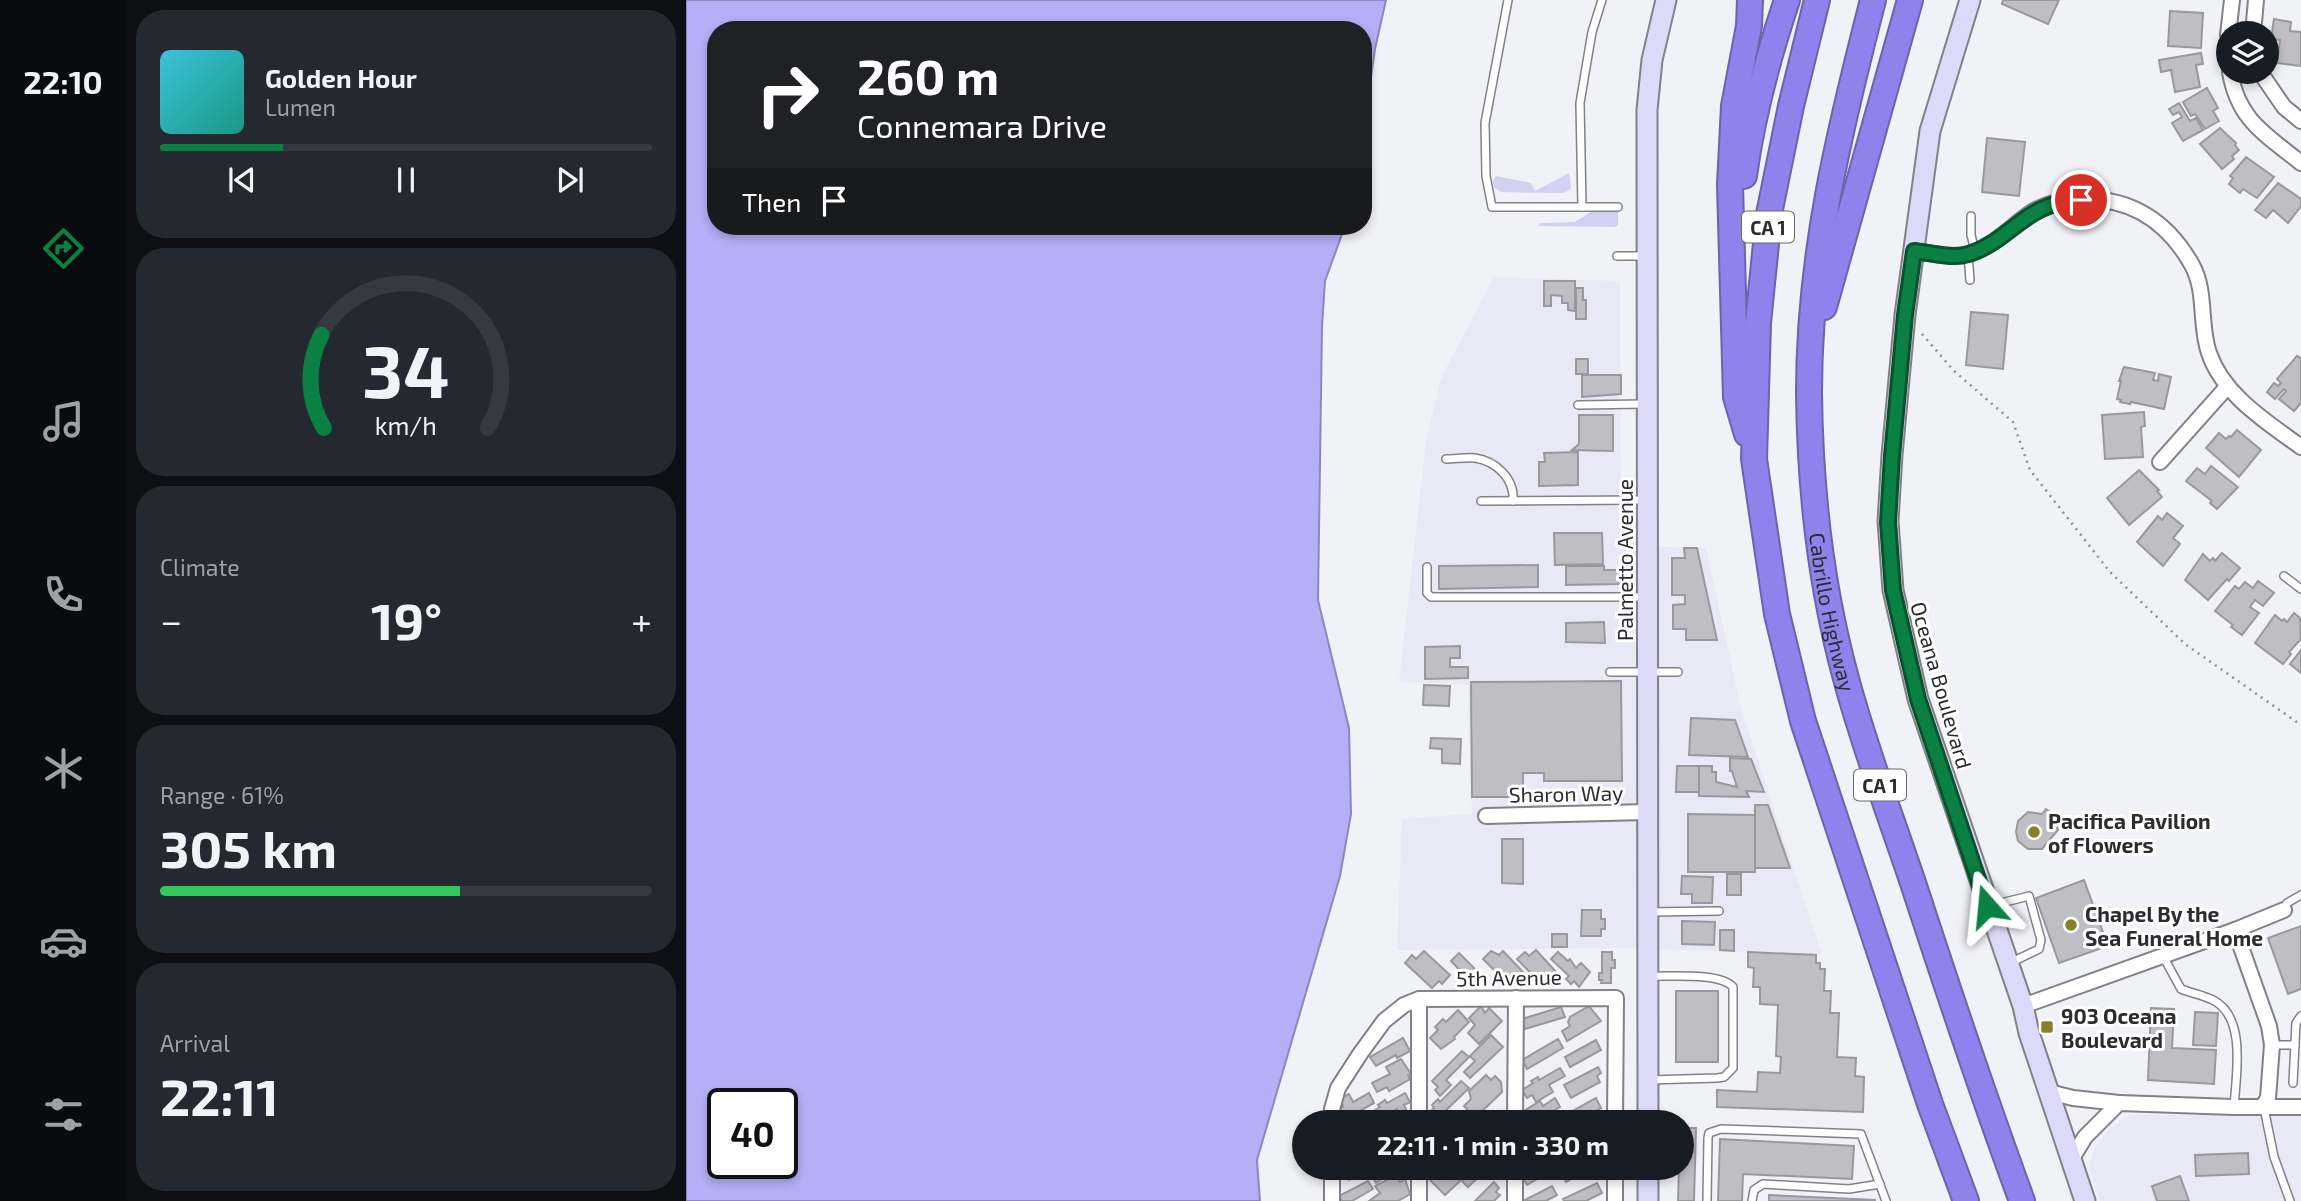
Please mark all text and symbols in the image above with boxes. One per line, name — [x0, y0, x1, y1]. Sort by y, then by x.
map controls — [2216, 21, 2279, 84]
button: layers — [2216, 21, 2279, 84]
text: 260 m — [857, 46, 999, 105]
icon: right — [742, 49, 833, 140]
text: 22:10 — [23, 62, 103, 100]
text: Golden Hour — [265, 62, 417, 93]
text: Lumen — [265, 93, 336, 121]
text: Connemara Drive — [857, 106, 1107, 144]
icon: previous — [223, 161, 261, 199]
icon: pause — [387, 161, 425, 199]
icon: next — [551, 161, 589, 199]
pin — [2051, 170, 2111, 230]
icon: arrive — [2062, 181, 2100, 219]
icon: arrive — [815, 182, 853, 220]
text: Then — [742, 186, 801, 217]
road number: CA 1 — [1742, 212, 1794, 243]
icon: directions — [39, 224, 88, 273]
text: 34 — [362, 326, 450, 414]
icon: music — [39, 397, 88, 446]
text: km/h — [375, 410, 437, 440]
street label: Palmetto Avenue — [1612, 479, 1637, 641]
street label: Cabrillo Highway — [1805, 531, 1861, 694]
text: Climate — [160, 553, 240, 581]
icon: phone — [39, 570, 88, 619]
text: 19° — [371, 588, 442, 650]
text: − — [160, 597, 182, 643]
text: + — [631, 597, 652, 643]
street label: Oceana Boulevard — [1906, 599, 1978, 771]
icon: climate — [39, 744, 88, 793]
road number: CA 1 — [1854, 770, 1906, 800]
street label: Sharon Way — [1509, 780, 1623, 806]
text: Range · 61% — [160, 781, 284, 809]
place label: Pacifica Pavilion of Flowers — [2048, 808, 2211, 857]
text: 305 km — [160, 816, 337, 878]
marker: Pacifica Pavilion of Flowers — [2026, 824, 2042, 840]
position arrow — [1950, 869, 2024, 943]
place label: Chapel By the Sea Funeral Home — [2085, 901, 2263, 950]
icon: car — [39, 917, 88, 966]
marker: Chapel By the Sea Funeral Home — [2063, 917, 2079, 933]
street label: 5th Avenue — [1456, 964, 1562, 990]
place label: 903 Oceana Boulevard — [2061, 1003, 2177, 1052]
marker: 903 Oceana Boulevard — [2039, 1019, 2055, 1035]
text: Arrival — [160, 1029, 230, 1057]
text: 22:11 — [160, 1064, 279, 1126]
speed limit sign: 40 — [707, 1088, 798, 1179]
icon: filters — [39, 1090, 88, 1139]
text: 22:11 · 1 min · 330 m — [1377, 1129, 1609, 1160]

